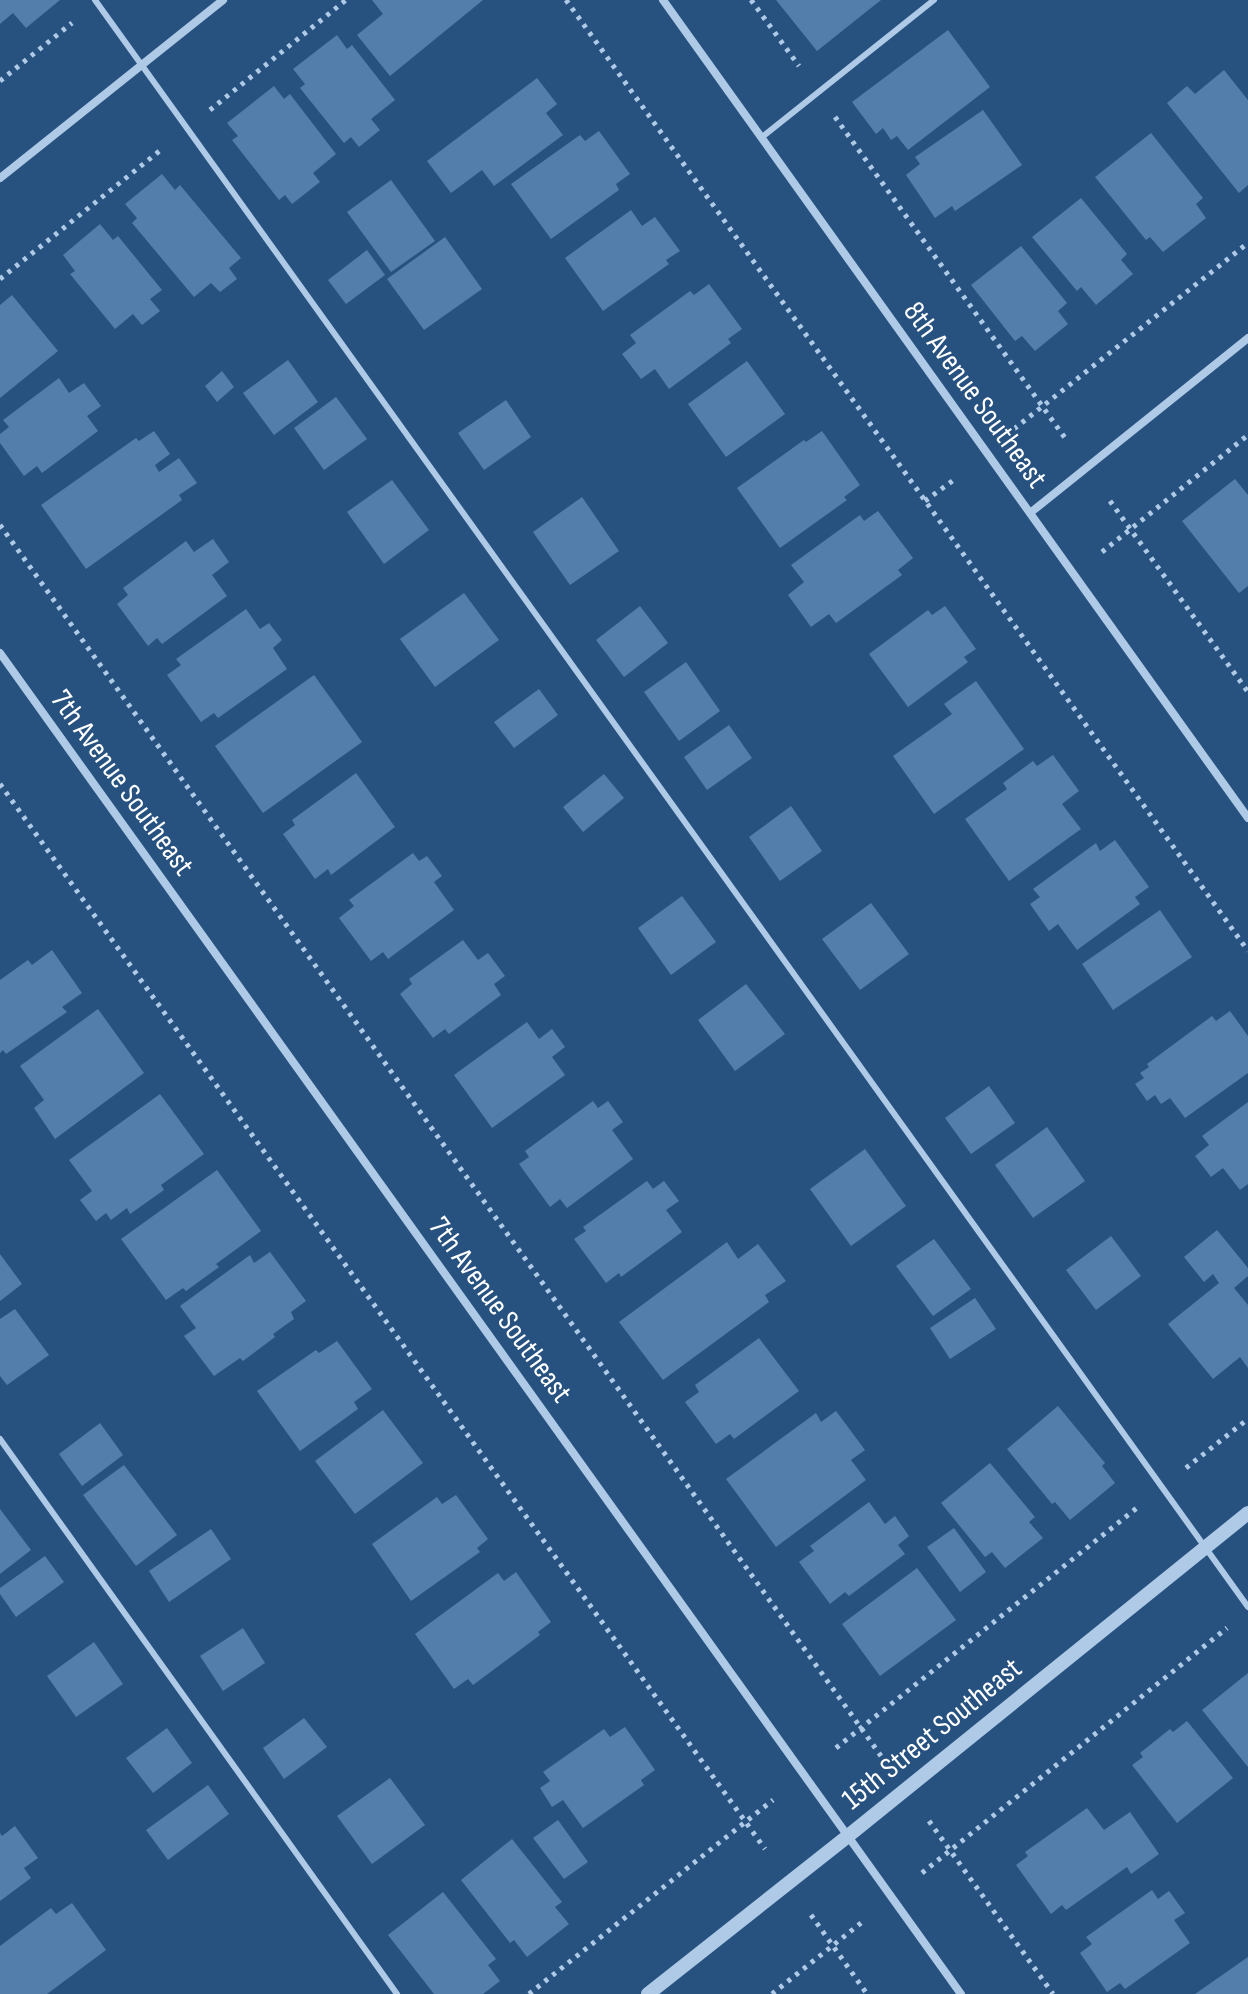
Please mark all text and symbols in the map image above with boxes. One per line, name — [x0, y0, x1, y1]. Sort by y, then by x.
street label: 8th Avenue Southeast — [895, 295, 1055, 495]
street label: 7th Avenue Southeast — [43, 683, 201, 883]
street label: 7th Avenue Southeast — [421, 1210, 579, 1410]
street label: 15th Street Southeast — [835, 1651, 1029, 1817]

